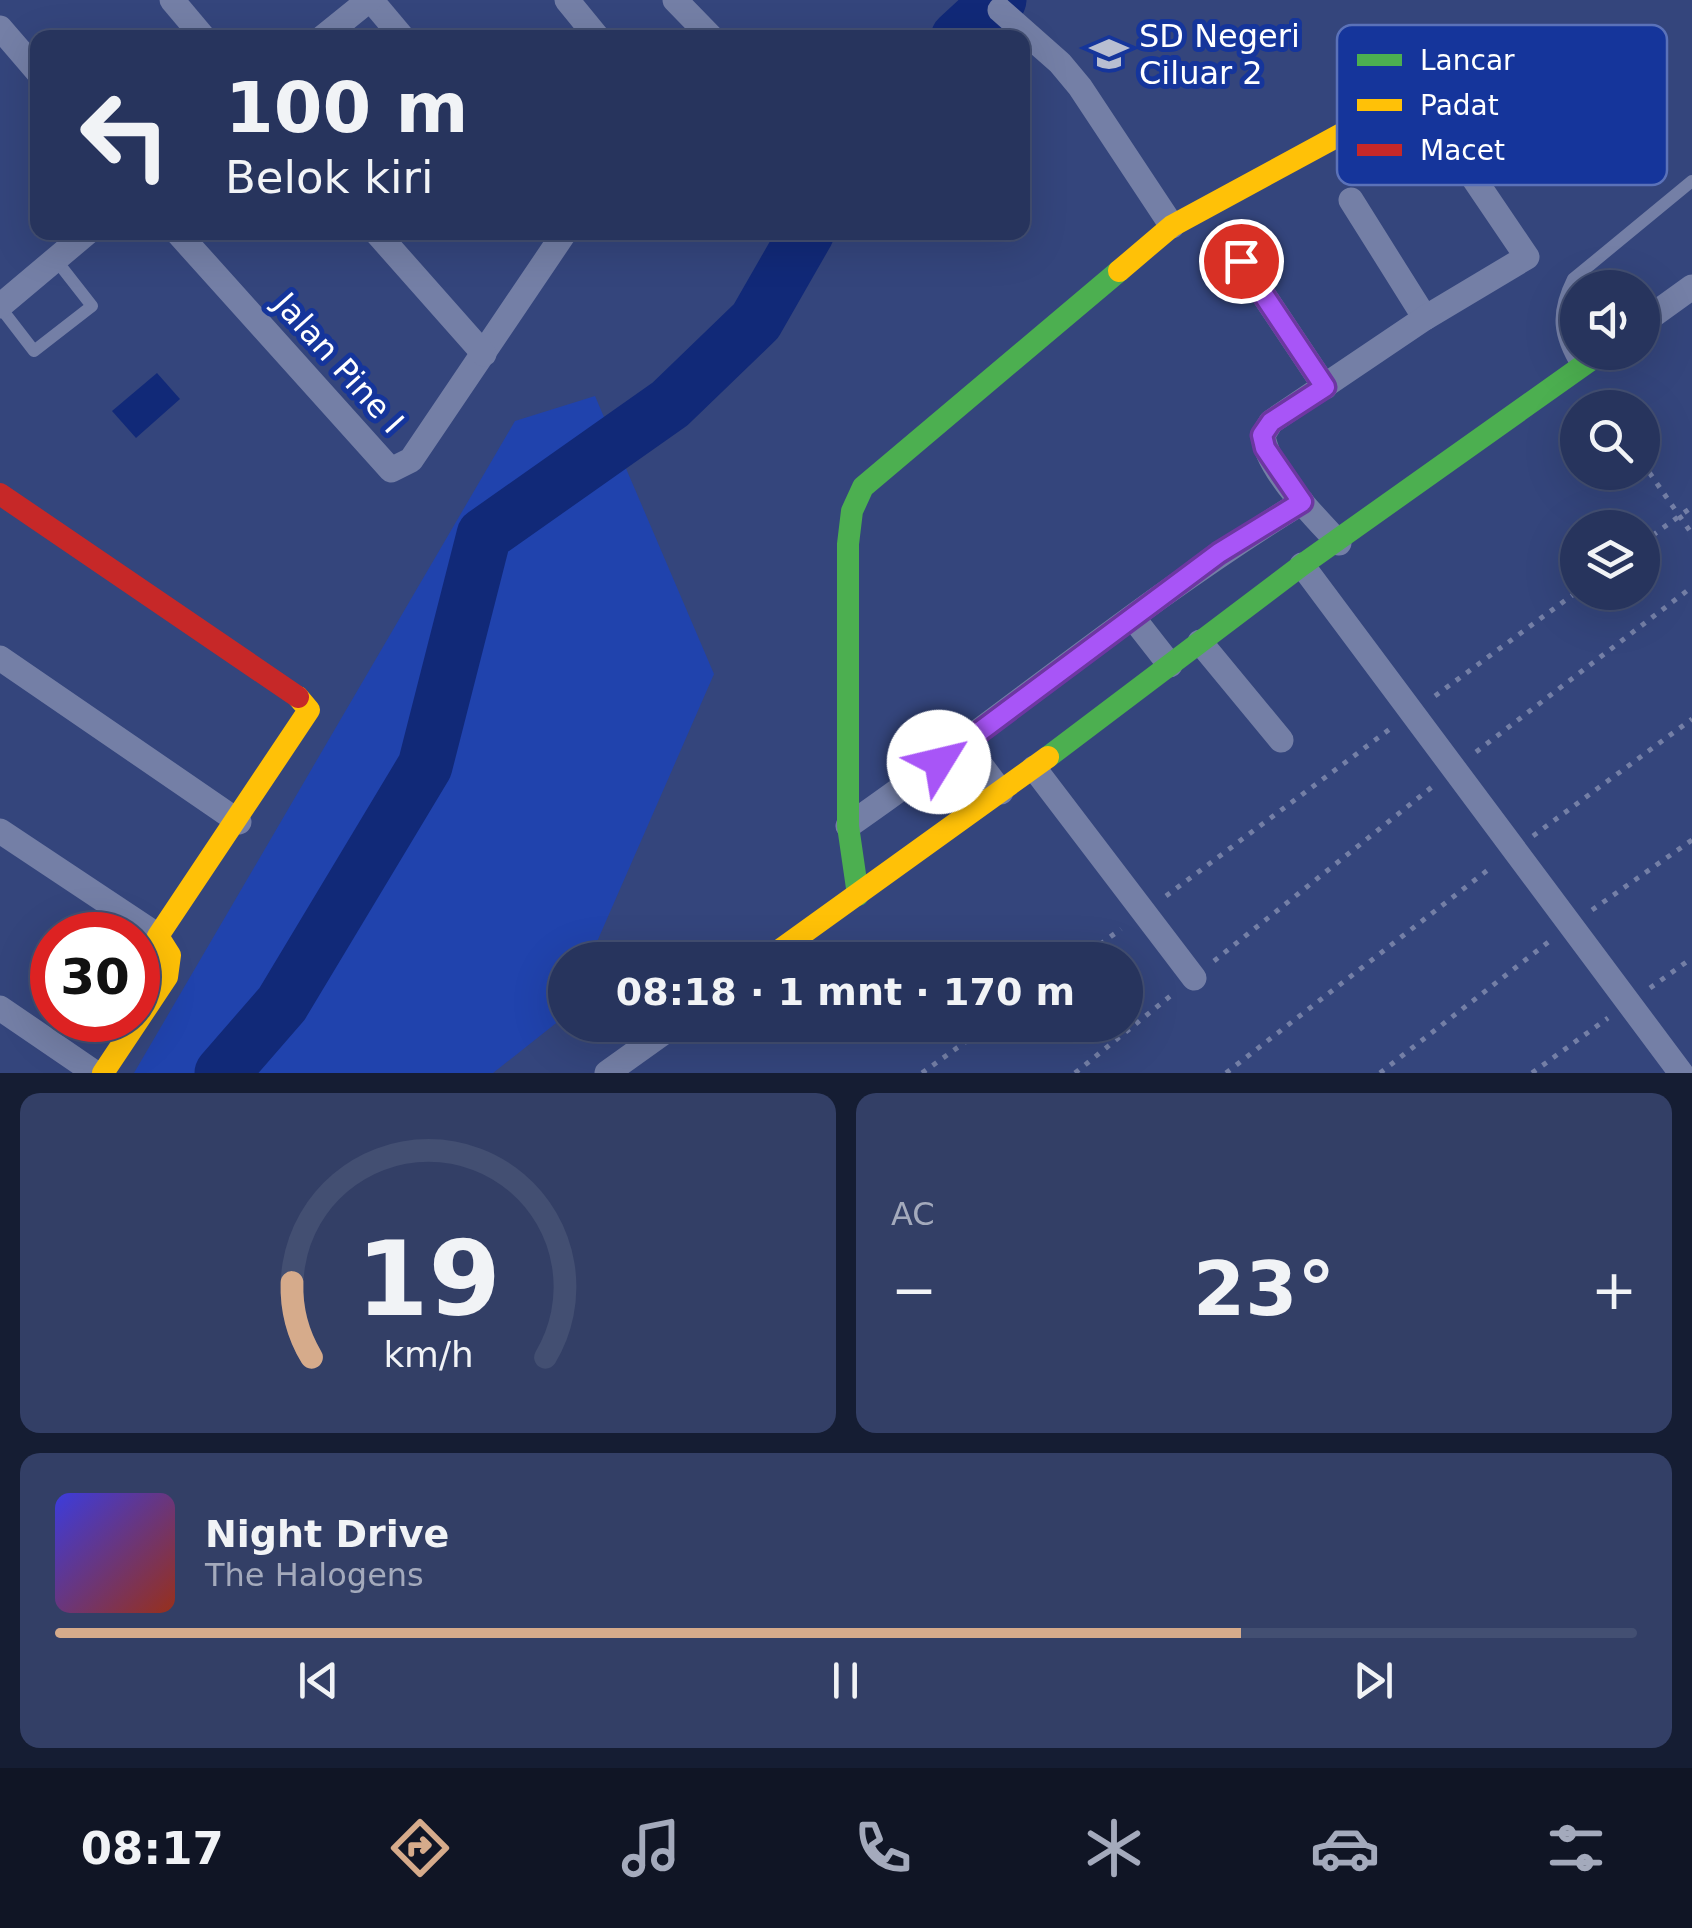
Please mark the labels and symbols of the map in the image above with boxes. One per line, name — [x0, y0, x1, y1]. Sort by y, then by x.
place label: SD Negeri Ciluar 2 — [1139, 17, 1300, 92]
legend — [1337, 25, 1667, 185]
school or university icon: SD Negeri Ciluar 2 — [1088, 33, 1130, 75]
text: Lancar — [1420, 44, 1515, 77]
text: Padat — [1420, 89, 1499, 122]
text: Macet — [1420, 134, 1505, 167]
pin — [1199, 219, 1284, 304]
street label: Jalan Pine I — [265, 284, 412, 441]
position arrow — [887, 710, 991, 814]
speed limit sign: 30 — [30, 912, 160, 1042]

